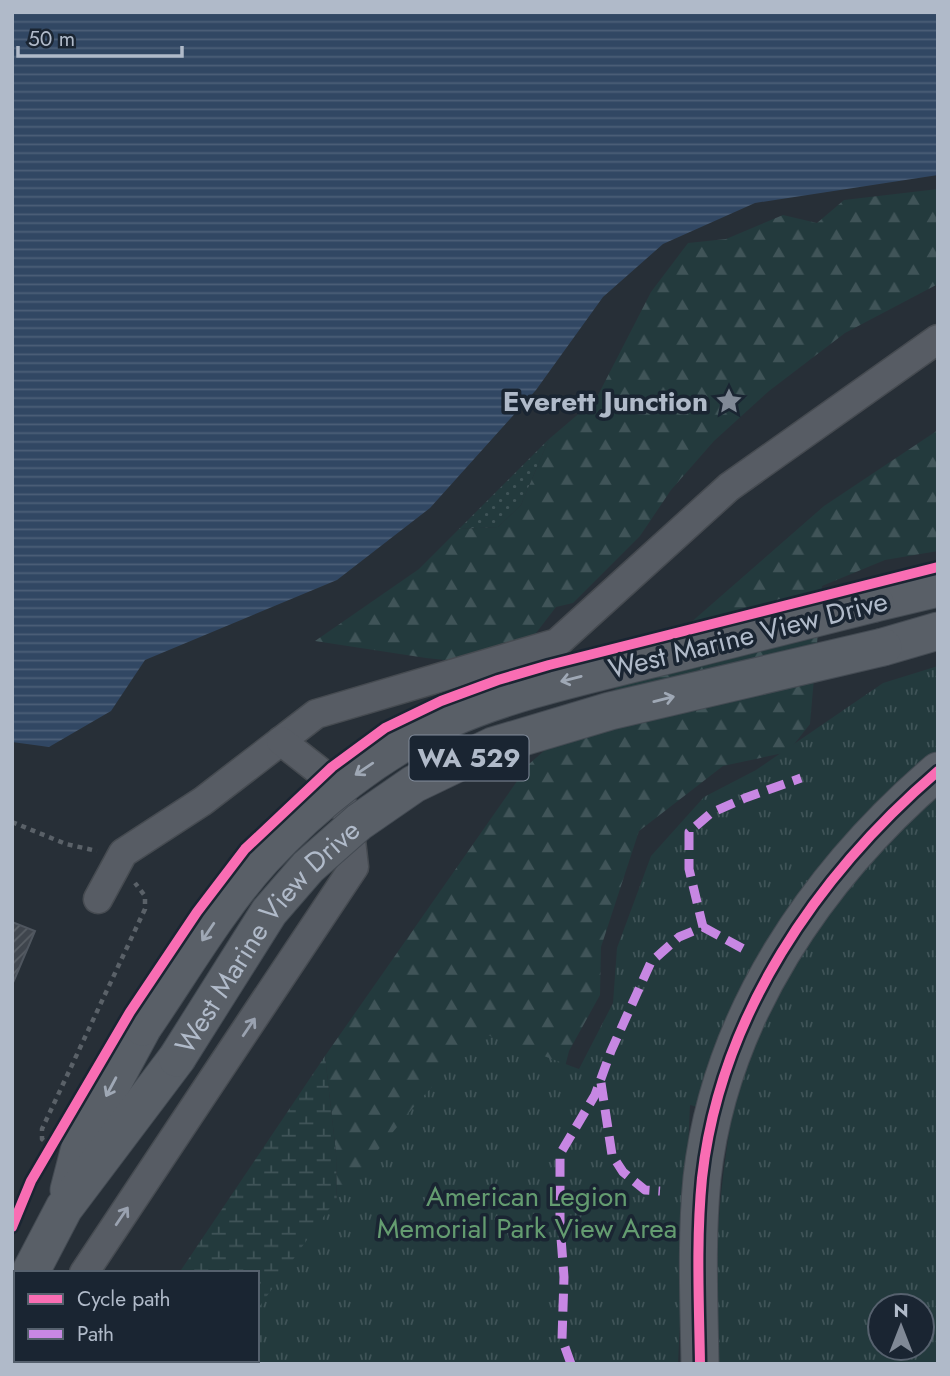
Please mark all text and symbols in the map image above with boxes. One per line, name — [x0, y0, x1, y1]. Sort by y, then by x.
scale bar — [18, 14, 182, 58]
text: 50 m — [28, 24, 75, 54]
place label: Everett Junction — [503, 381, 708, 422]
place icon: Everett Junction — [714, 386, 744, 416]
street label: West Marine View Drive — [604, 580, 892, 690]
one-way arrow — [561, 673, 583, 686]
one-way arrow — [652, 691, 675, 705]
road number: WA 529 — [410, 736, 528, 780]
one-way arrow — [355, 762, 374, 776]
street label: West Marine View Drive — [164, 810, 369, 1061]
one-way arrow — [201, 922, 215, 941]
one-way arrow — [242, 1018, 256, 1038]
one-way arrow — [104, 1076, 117, 1097]
park label: American Legion Memorial Park View Area — [377, 1176, 677, 1249]
one-way arrow — [115, 1207, 129, 1226]
legend — [14, 1271, 259, 1362]
text: Cycle path — [77, 1284, 170, 1314]
north arrow — [866, 1292, 936, 1362]
text: N — [893, 1297, 909, 1324]
text: Path — [77, 1319, 114, 1349]

